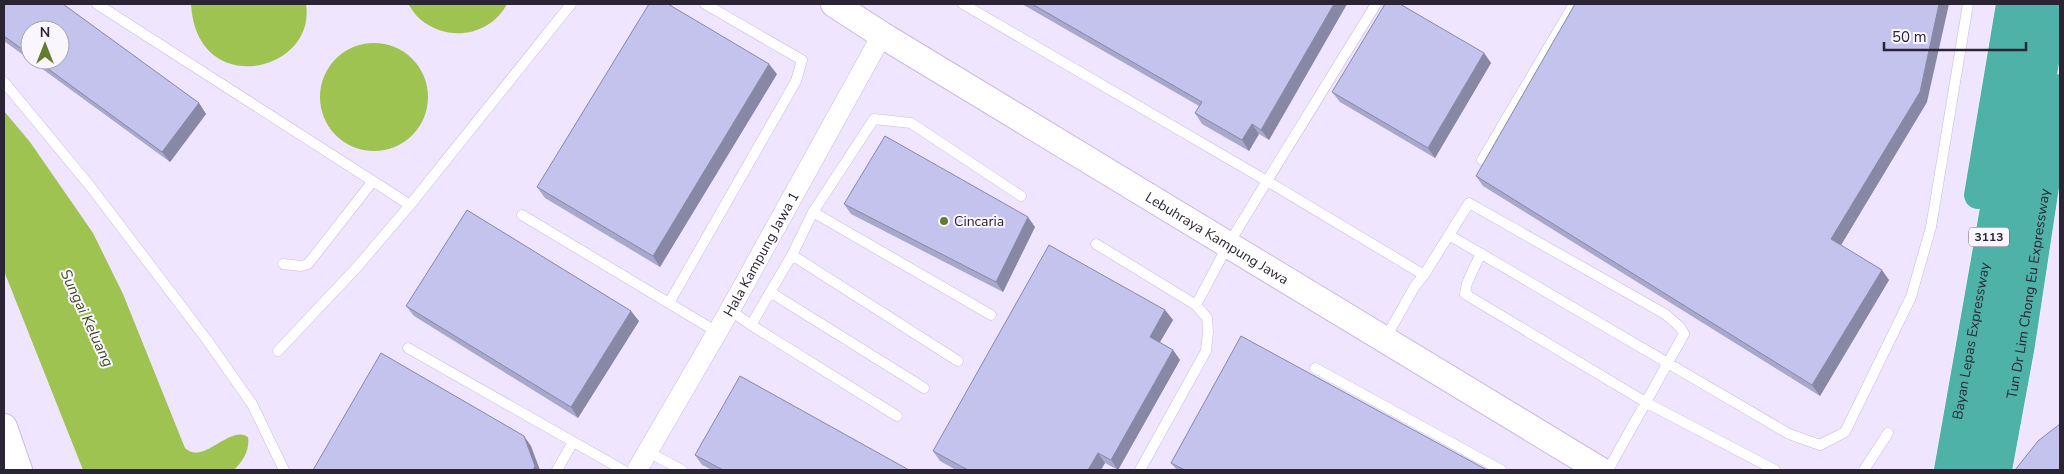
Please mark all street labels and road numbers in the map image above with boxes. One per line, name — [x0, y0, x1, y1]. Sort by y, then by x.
street label: Tun Dr Lim Chong Eu Expressway — [2002, 186, 2054, 400]
street label: Lebuhraya Kampung Jawa — [1142, 187, 1292, 289]
street label: Hala Kampung Jawa 1 — [719, 188, 803, 320]
road number: 3113 — [1969, 228, 2009, 246]
street label: Bayan Lepas Expressway — [1948, 260, 1994, 421]

